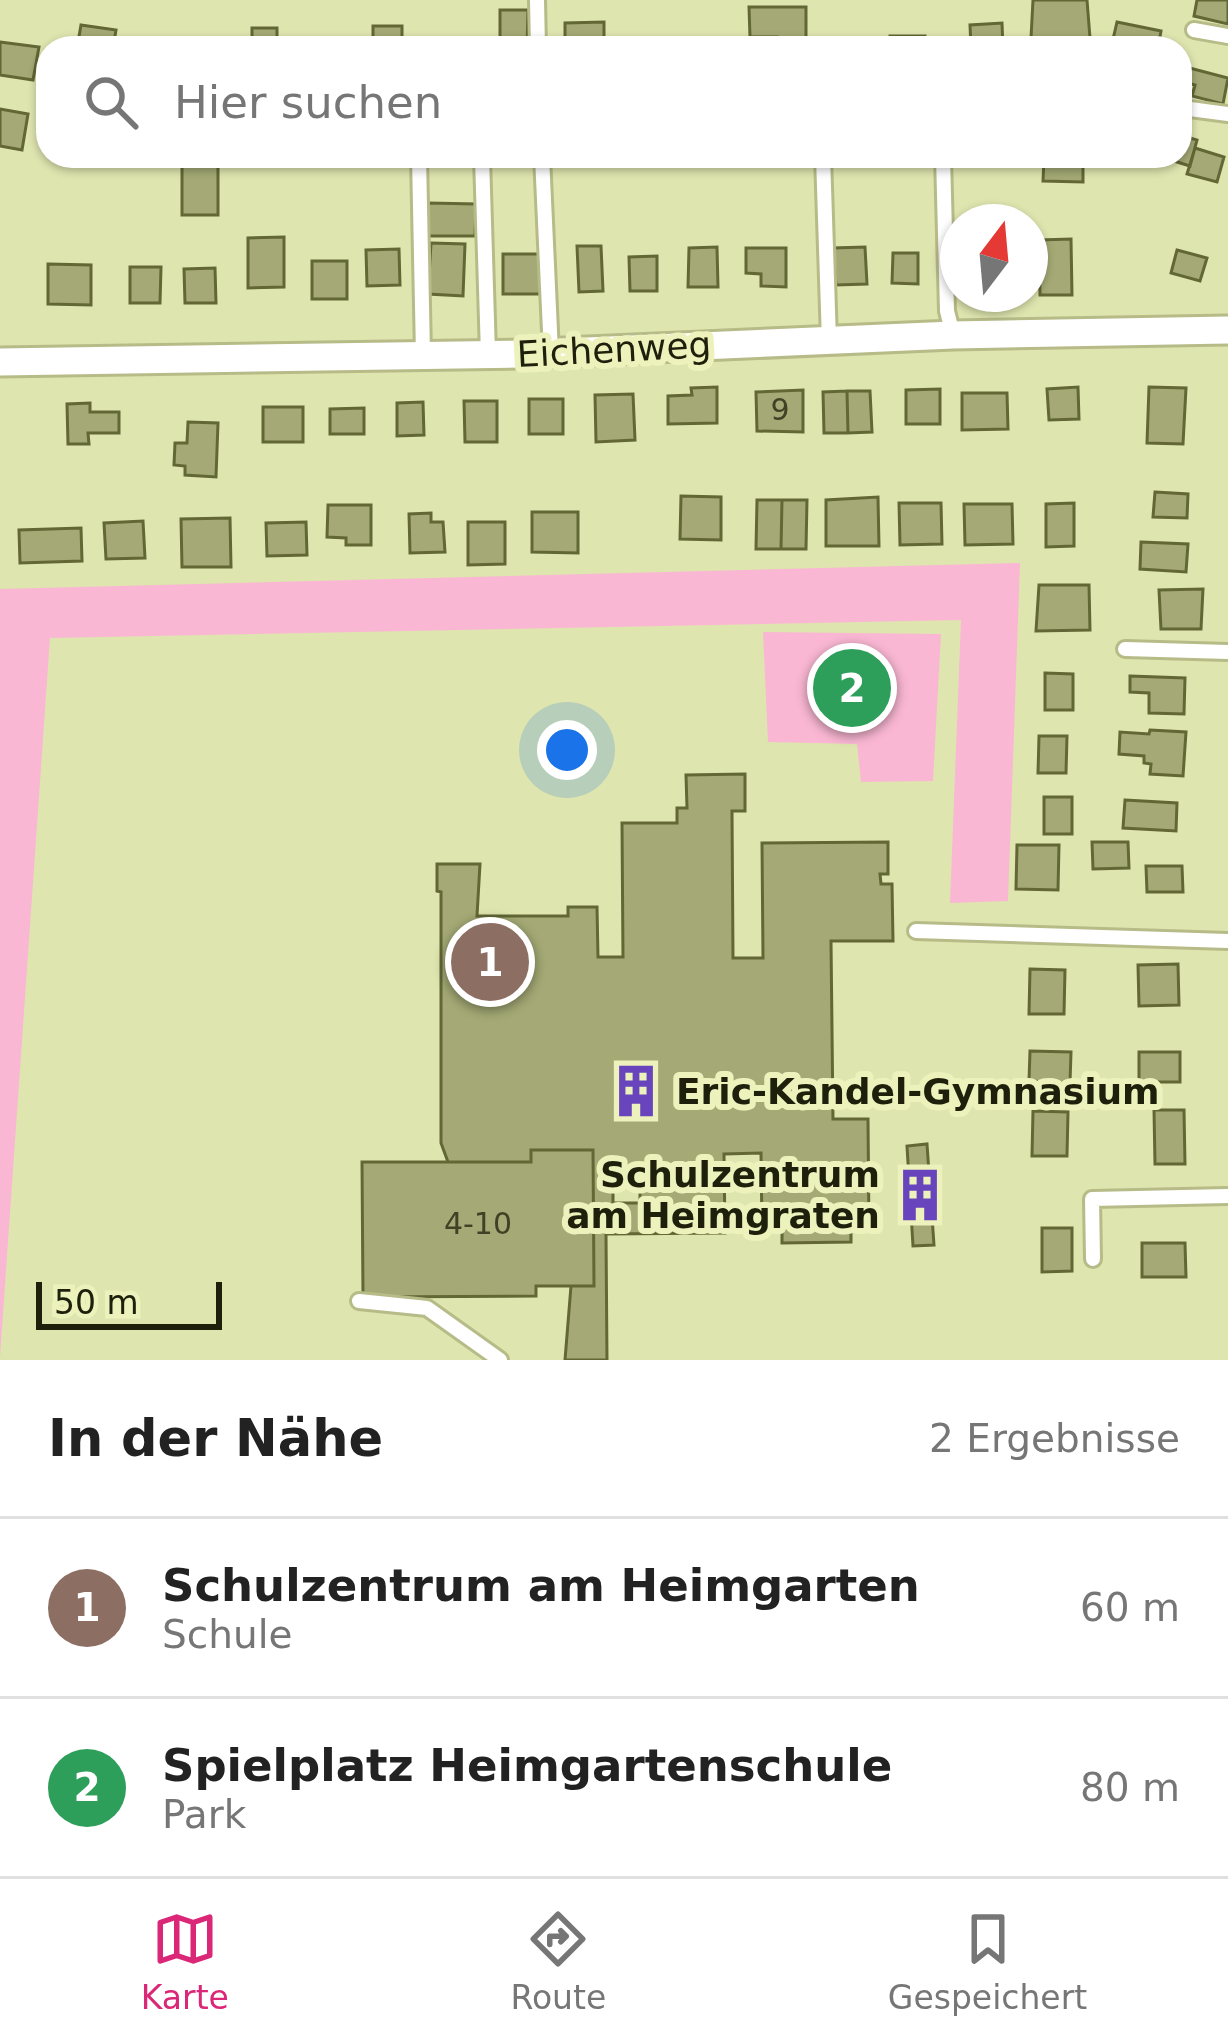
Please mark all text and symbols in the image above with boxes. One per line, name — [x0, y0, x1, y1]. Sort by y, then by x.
search box — [36, 36, 1192, 168]
icon: search — [78, 69, 144, 135]
text: Hier suchen — [174, 76, 442, 129]
north arrow — [940, 204, 1048, 312]
street label: Eichenweg — [516, 324, 712, 375]
house number: 9 — [770, 392, 790, 427]
pin: 2 — [813, 643, 891, 733]
your location — [537, 720, 597, 780]
pin: 1 — [451, 917, 529, 1007]
building icon: Eric-Kandel-Gymnasium — [607, 1062, 665, 1120]
place label: Eric-Kandel-Gymnasium — [676, 1071, 1160, 1112]
place label: Schulzentrum am Heimgraten — [566, 1154, 880, 1236]
building icon: Schulzentrum am Heimgraten — [891, 1166, 949, 1224]
house number: 4-10 — [444, 1206, 512, 1241]
scale bar — [36, 1276, 222, 1329]
text: 50 m — [54, 1283, 139, 1322]
text: In der Nähe — [48, 1409, 383, 1468]
text: 2 Ergebnisse — [929, 1416, 1180, 1461]
text: Schulzentrum am Heimgarten — [162, 1559, 920, 1612]
text: 1 — [73, 1585, 101, 1630]
text: 60 m — [1080, 1585, 1180, 1630]
text: Schule — [162, 1612, 292, 1657]
text: Spielplatz Heimgartenschule — [162, 1739, 892, 1792]
text: 2 — [73, 1765, 101, 1810]
text: 80 m — [1080, 1765, 1180, 1810]
text: Park — [162, 1792, 246, 1837]
tab: Karte — [141, 1906, 229, 2017]
tab: Route — [510, 1906, 606, 2017]
tab: Gespeichert — [888, 1906, 1087, 2017]

